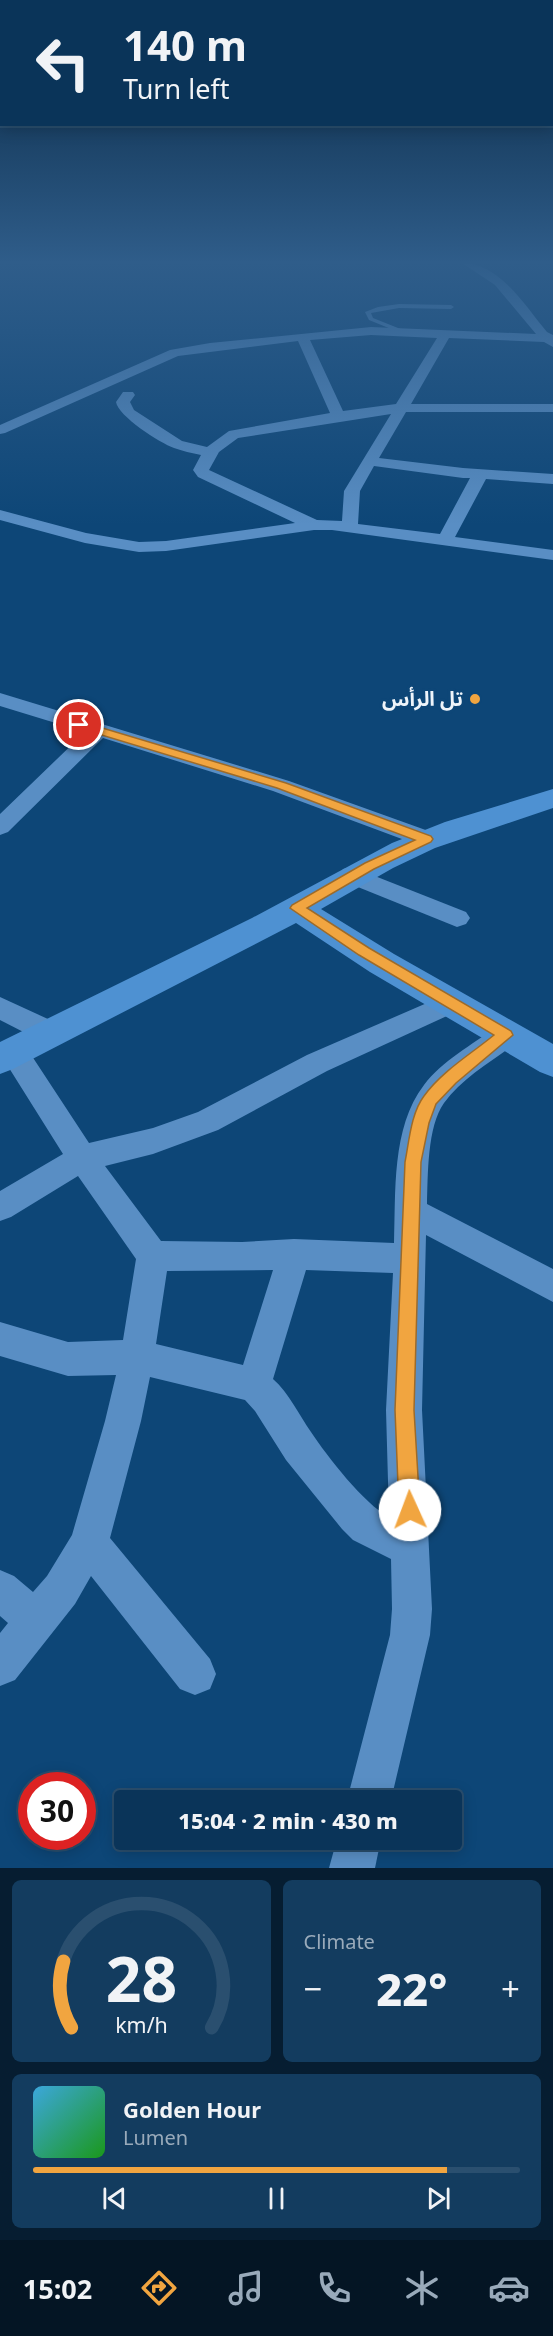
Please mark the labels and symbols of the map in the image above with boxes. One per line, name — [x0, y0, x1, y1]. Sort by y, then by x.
place label: تل الرأس — [382, 685, 463, 712]
marker: تل الرأس — [468, 692, 482, 706]
pin — [53, 699, 104, 750]
position arrow — [378, 1478, 442, 1542]
speed limit sign: 30 — [18, 1772, 96, 1850]

